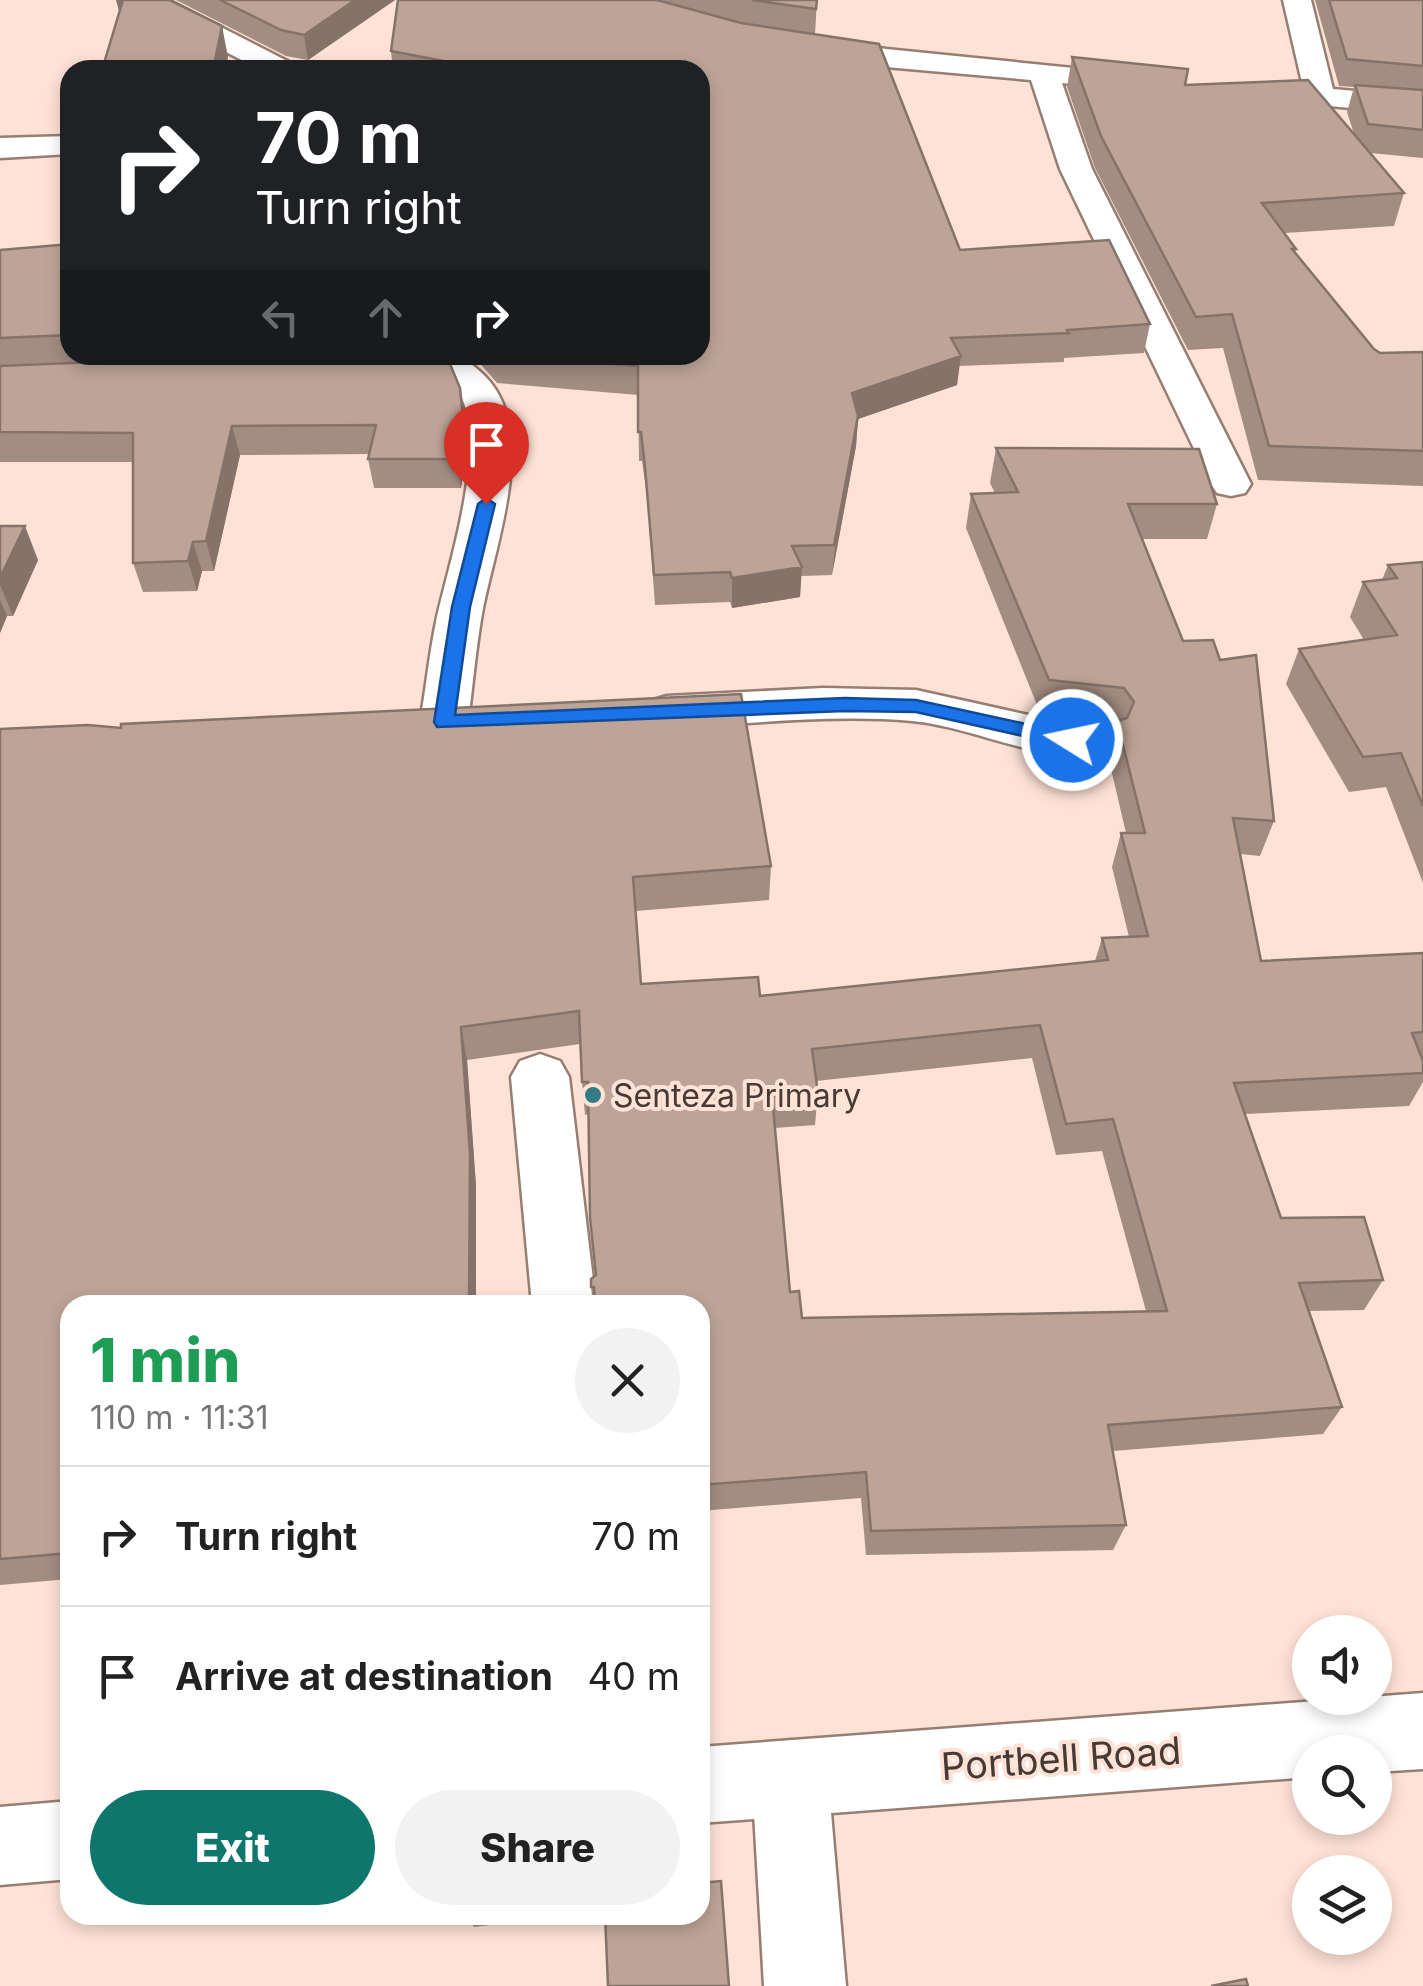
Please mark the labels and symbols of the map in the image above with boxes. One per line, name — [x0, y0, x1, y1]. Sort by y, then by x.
pin — [444, 402, 529, 505]
position arrow — [1020, 688, 1124, 792]
place label: Senteza Primary — [613, 1076, 861, 1115]
marker: Senteza Primary — [582, 1084, 604, 1106]
street label: Portbell Road — [940, 1727, 1182, 1789]

